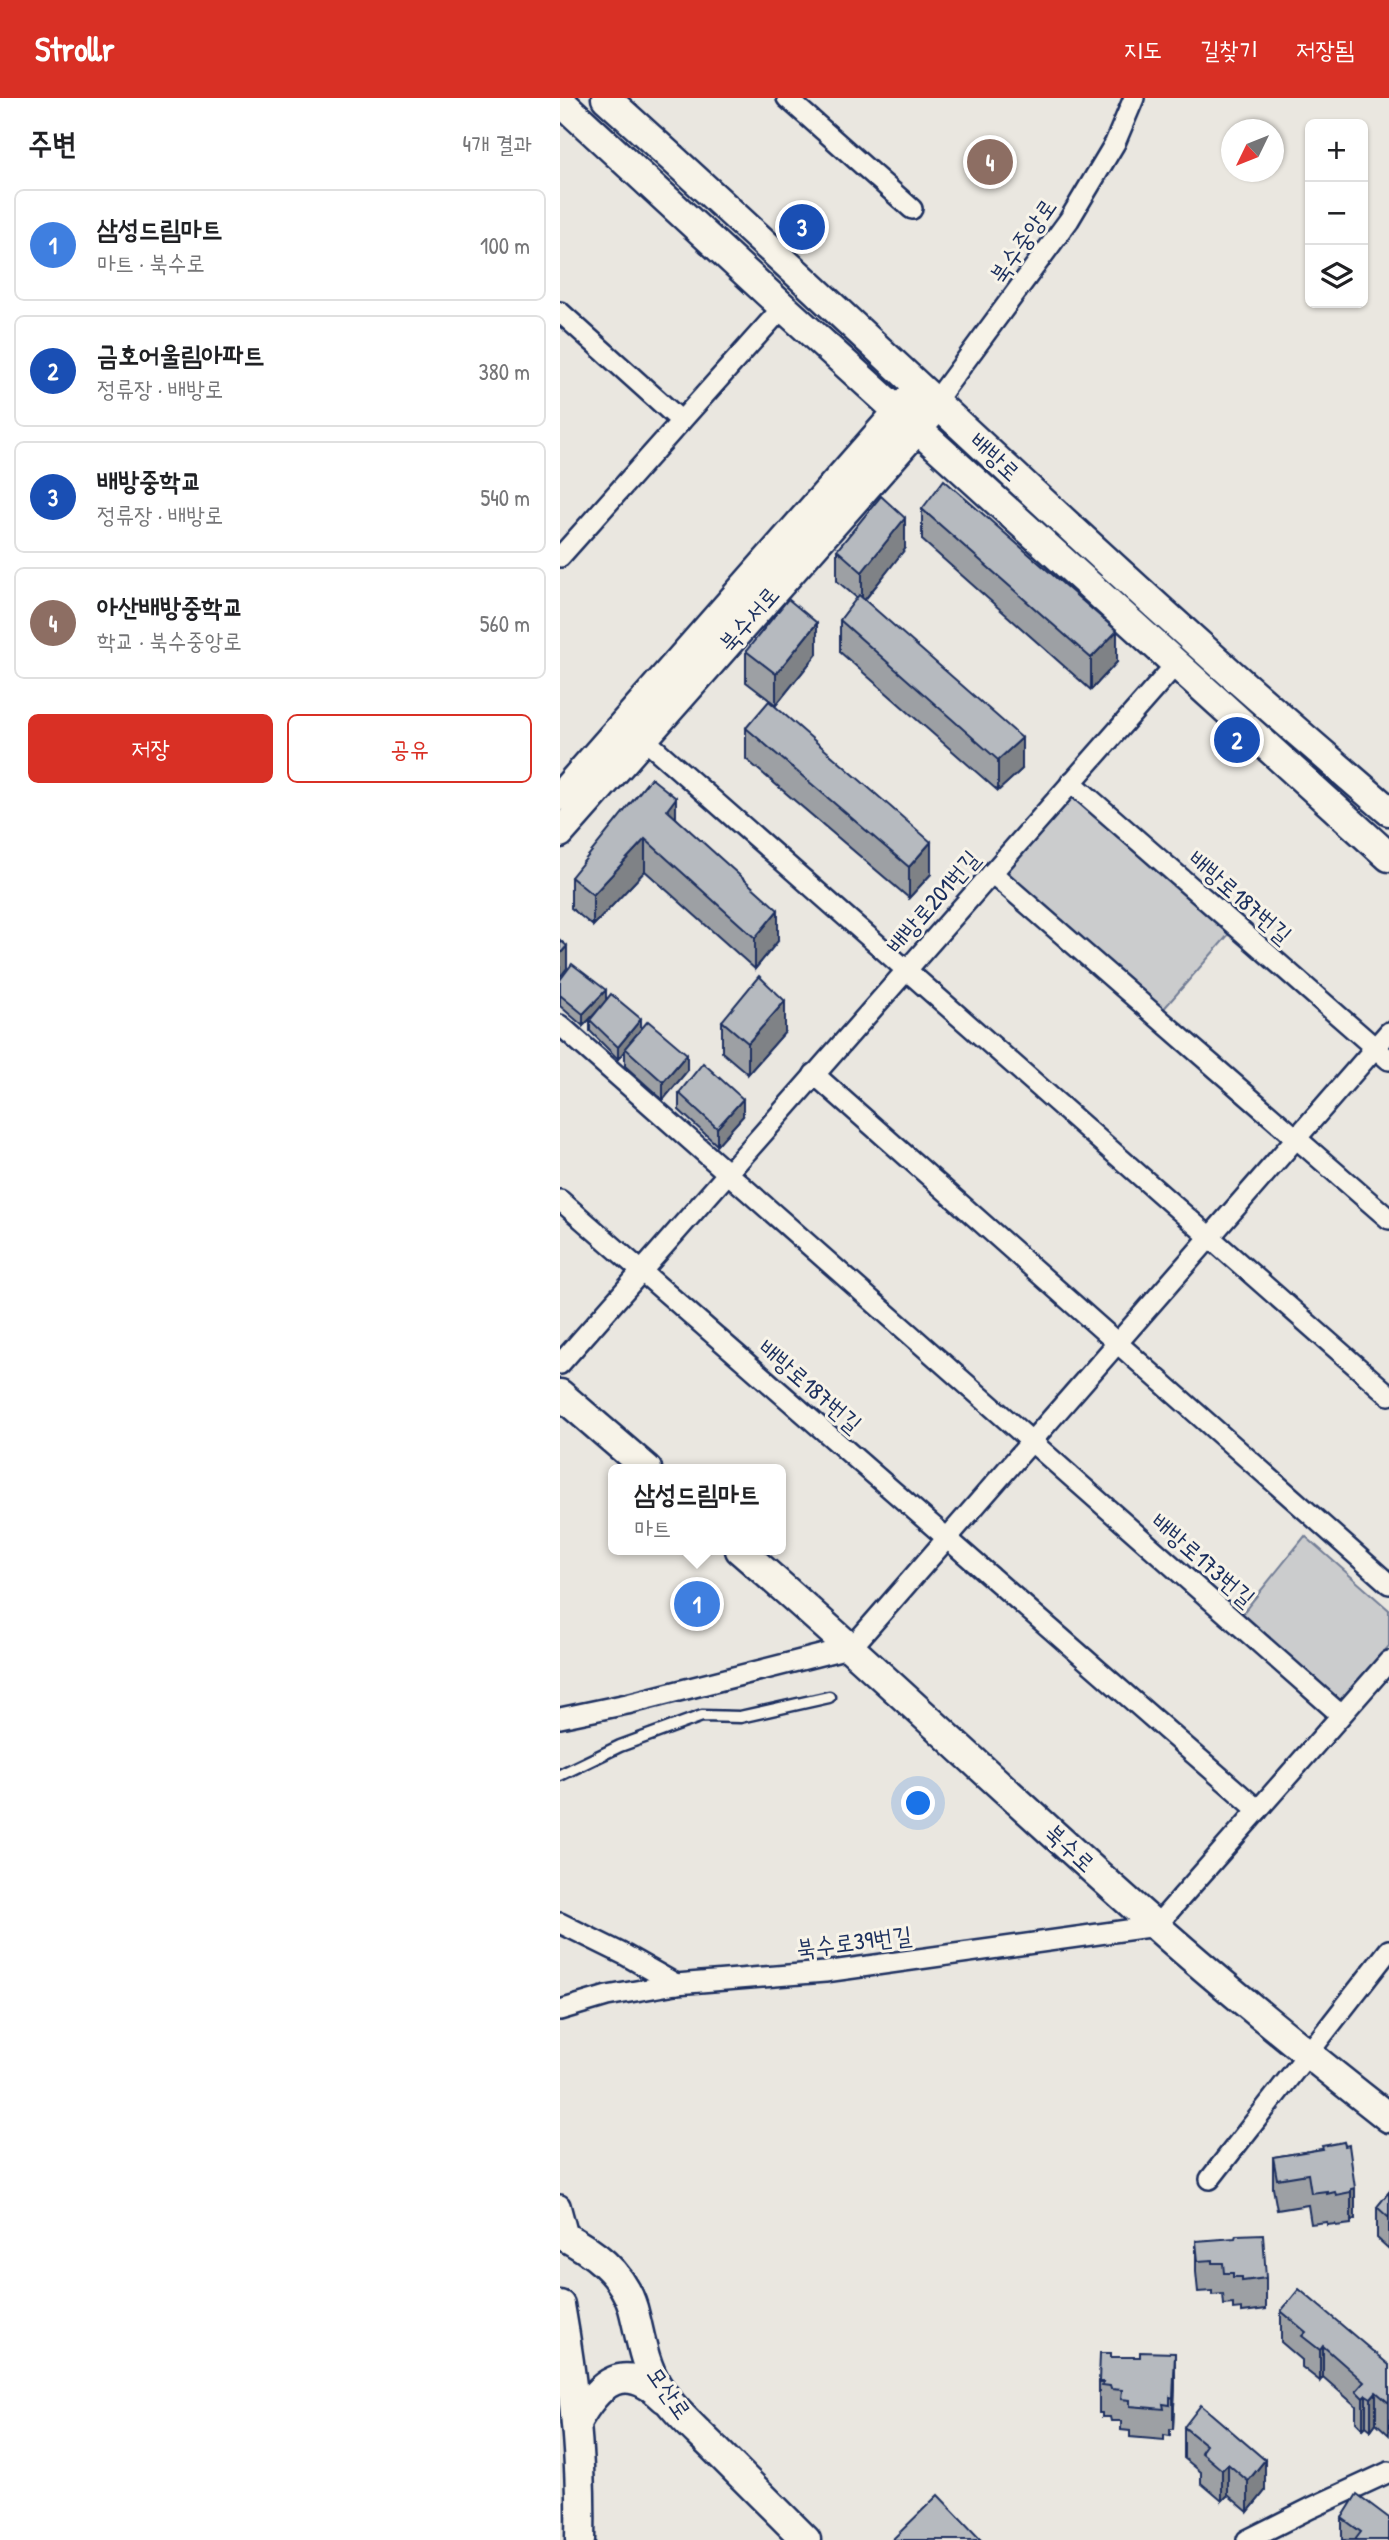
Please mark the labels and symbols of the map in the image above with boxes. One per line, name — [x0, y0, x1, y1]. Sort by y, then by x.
north arrow — [1221, 119, 1284, 182]
pin: 4 — [967, 136, 1013, 188]
street label: 북수중앙로 — [981, 192, 1063, 289]
pin: 3 — [779, 201, 825, 253]
street label: 배방로 — [964, 425, 1028, 488]
street label: 북수서로 — [711, 579, 786, 658]
pin: 2 — [1214, 714, 1260, 766]
street label: 배방로187번길 — [1182, 842, 1299, 950]
street label: 배방로201번길 — [878, 843, 986, 960]
street label: 배방로187번길 — [752, 1331, 869, 1439]
street label: 배방로173번길 — [1145, 1505, 1262, 1613]
pin: 1 — [674, 1578, 720, 1630]
your location — [901, 1786, 935, 1820]
street label: 북수로 — [1039, 1816, 1103, 1879]
street label: 북수로39번길 — [794, 1918, 913, 1964]
street label: 모산로 — [640, 2360, 700, 2425]

